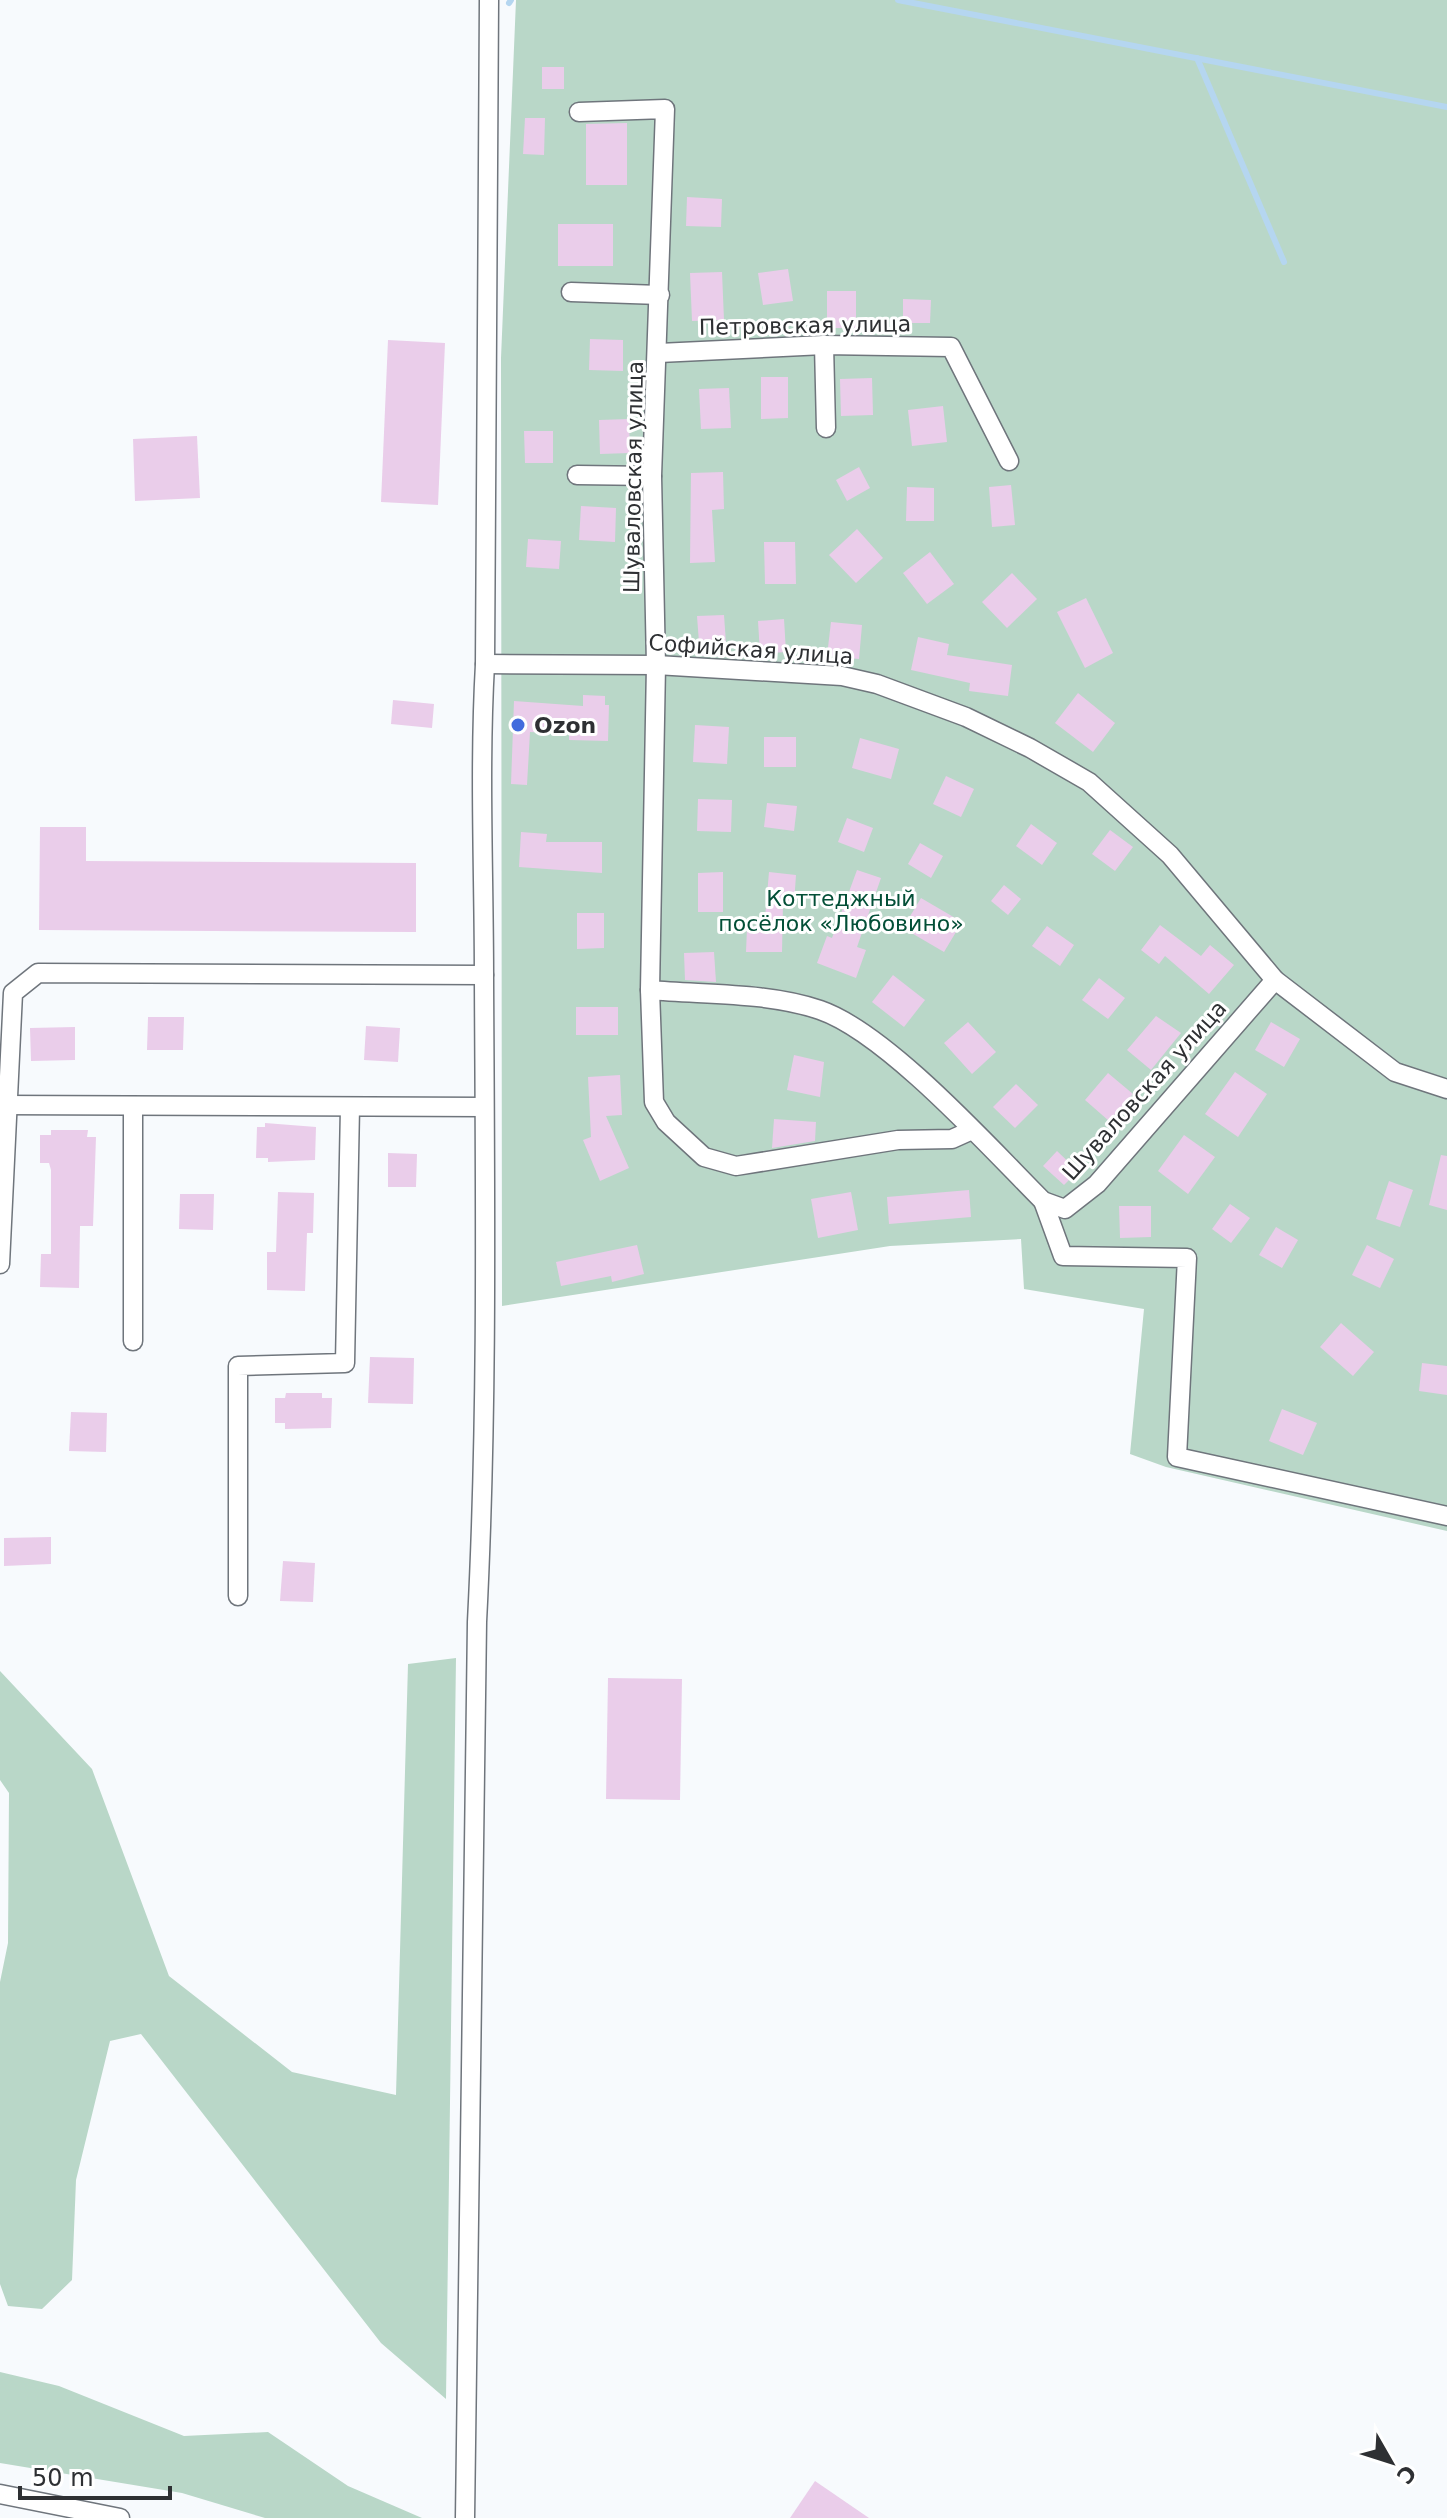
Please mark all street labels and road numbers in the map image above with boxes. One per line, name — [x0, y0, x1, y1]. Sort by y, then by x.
street label: Петровская улица — [699, 311, 911, 340]
street label: Шуваловская улица — [619, 361, 648, 593]
street label: Софийская улица — [648, 630, 854, 669]
street label: Шуваловская улица — [1057, 996, 1231, 1185]

